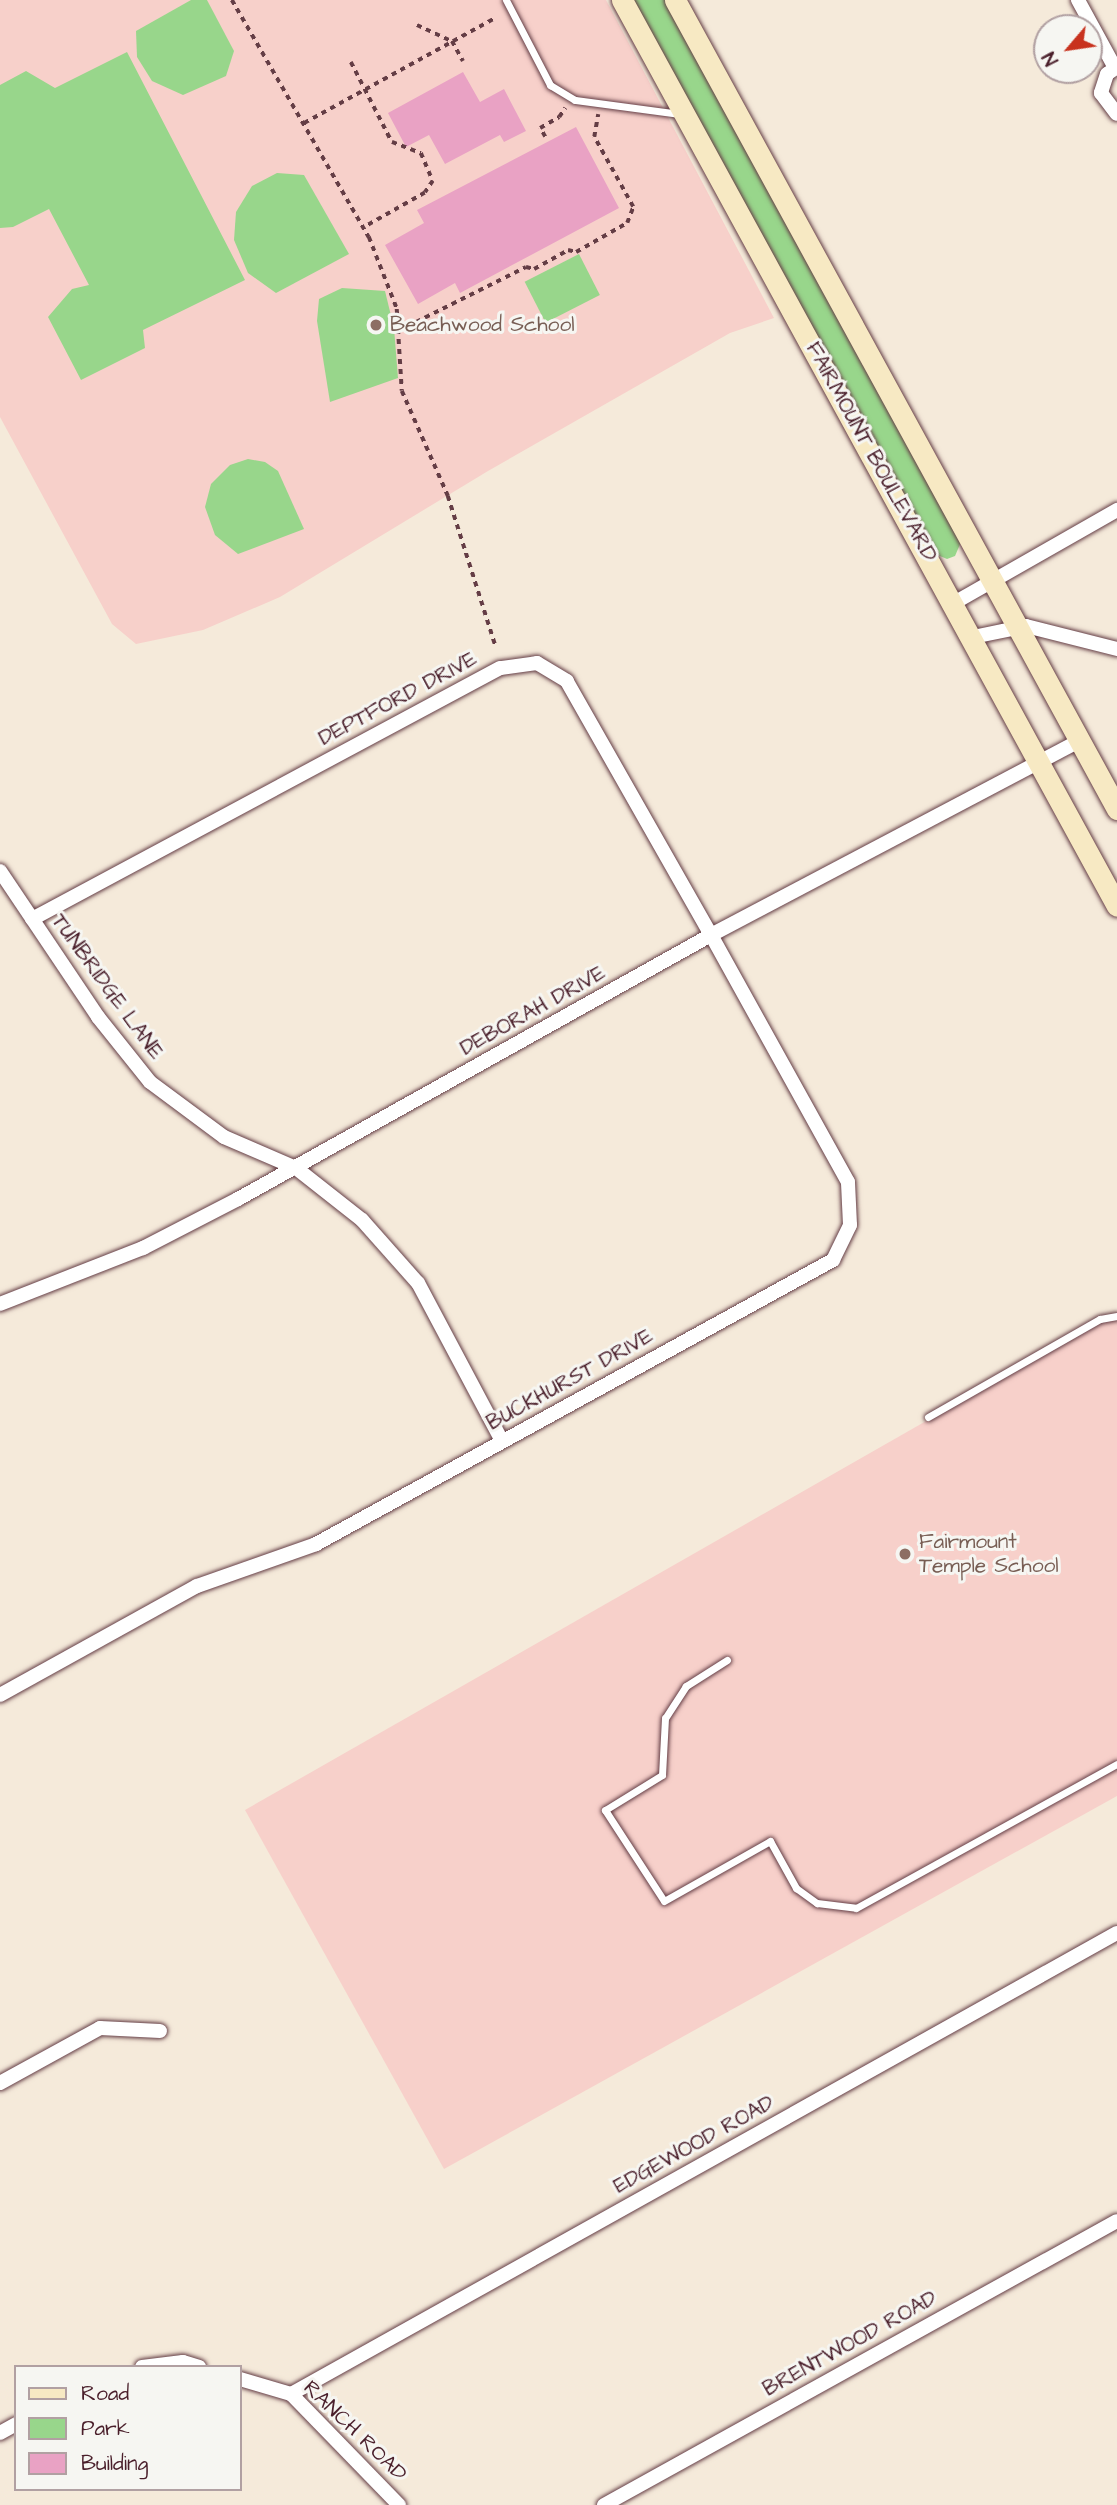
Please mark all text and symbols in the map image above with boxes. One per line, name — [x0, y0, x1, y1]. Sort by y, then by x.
north arrow — [1033, 14, 1103, 84]
text: N — [1036, 47, 1066, 70]
place label: Beachwood School — [390, 312, 575, 338]
marker: Beachwood School — [368, 317, 384, 333]
street label: FAIRMOUNT BOULEVARD — [800, 338, 942, 566]
street label: DEPTFORD DRIVE — [315, 647, 481, 751]
street label: TUNBRIDGE LANE — [46, 909, 168, 1065]
street label: DEBORAH DRIVE — [456, 961, 610, 1061]
street label: BUCKHURST DRIVE — [482, 1324, 658, 1436]
place label: Fairmount Temple School — [919, 1529, 1059, 1579]
marker: Fairmount Temple School — [897, 1546, 913, 1562]
street label: EDGEWOOD ROAD — [610, 2091, 778, 2199]
street label: BRENTWOOD ROAD — [759, 2286, 941, 2402]
legend — [14, 2365, 242, 2491]
street label: RANCH ROAD — [298, 2376, 412, 2486]
text: Road — [81, 2379, 129, 2408]
text: Park — [81, 2414, 130, 2443]
text: Building — [81, 2449, 148, 2478]

